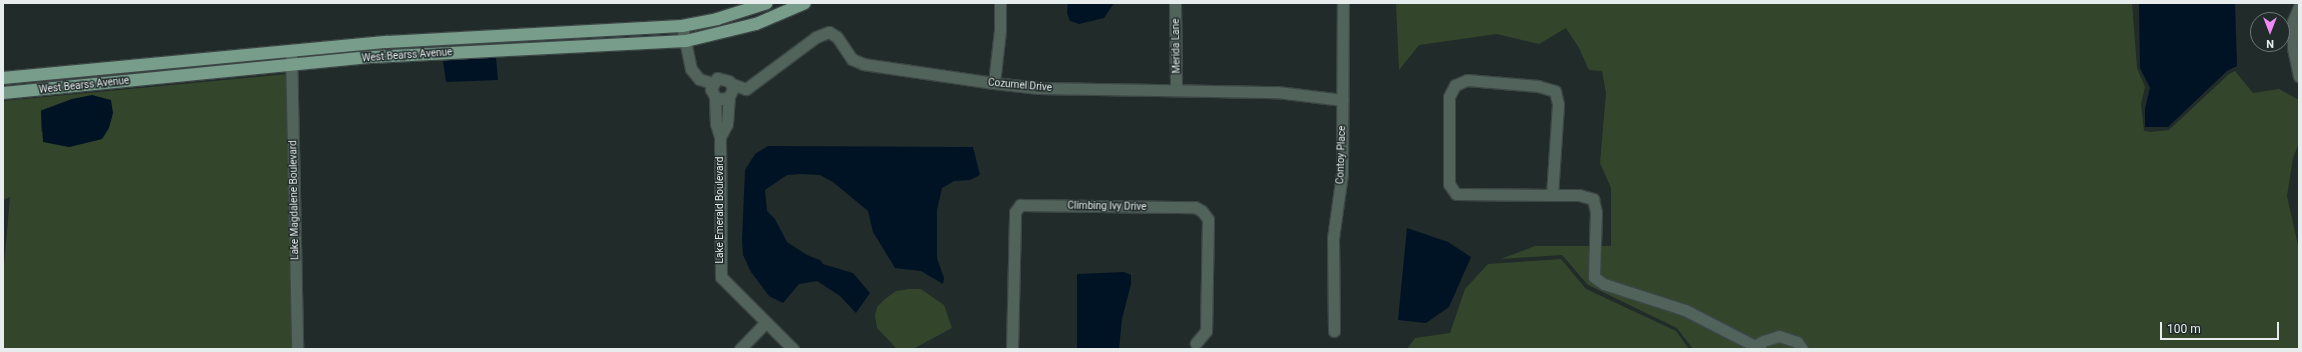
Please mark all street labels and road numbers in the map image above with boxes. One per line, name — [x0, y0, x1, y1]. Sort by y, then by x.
street label: Merida Lane — [1170, 18, 1182, 74]
street label: West Bearss Avenue — [361, 46, 453, 64]
street label: West Bearss Avenue — [38, 74, 130, 96]
street label: Cozumel Drive — [988, 76, 1052, 94]
street label: Contoy Place — [1334, 126, 1348, 184]
street label: Lake Magdalene Boulevard — [287, 140, 301, 260]
street label: Lake Emerald Boulevard — [714, 157, 726, 263]
street label: Climbing Ivy Drive — [1067, 199, 1147, 213]

